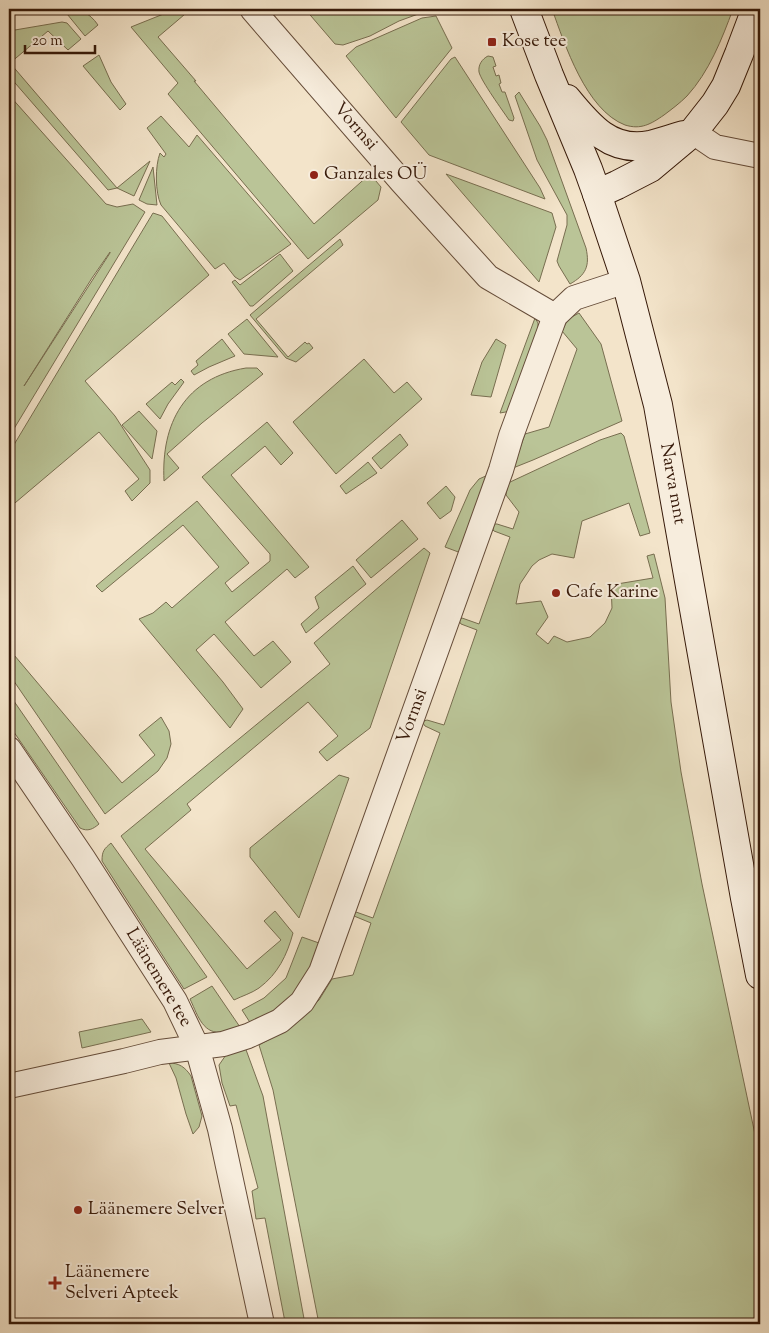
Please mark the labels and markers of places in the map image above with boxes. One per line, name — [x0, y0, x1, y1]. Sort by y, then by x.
place label: Kose tee — [502, 29, 566, 55]
marker: Kose tee — [486, 36, 498, 48]
place label: Ganzales OÜ — [324, 162, 427, 188]
marker: Ganzales OÜ — [308, 169, 320, 181]
place label: Cafe Karine — [566, 580, 658, 606]
marker: Cafe Karine — [550, 587, 562, 599]
place label: Läänemere Selver — [88, 1197, 225, 1223]
marker: Läänemere Selver — [72, 1204, 84, 1216]
place label: Läänemere Selveri Apteek — [65, 1260, 179, 1307]
marker: Läänemere Selveri Apteek — [49, 1277, 61, 1289]

